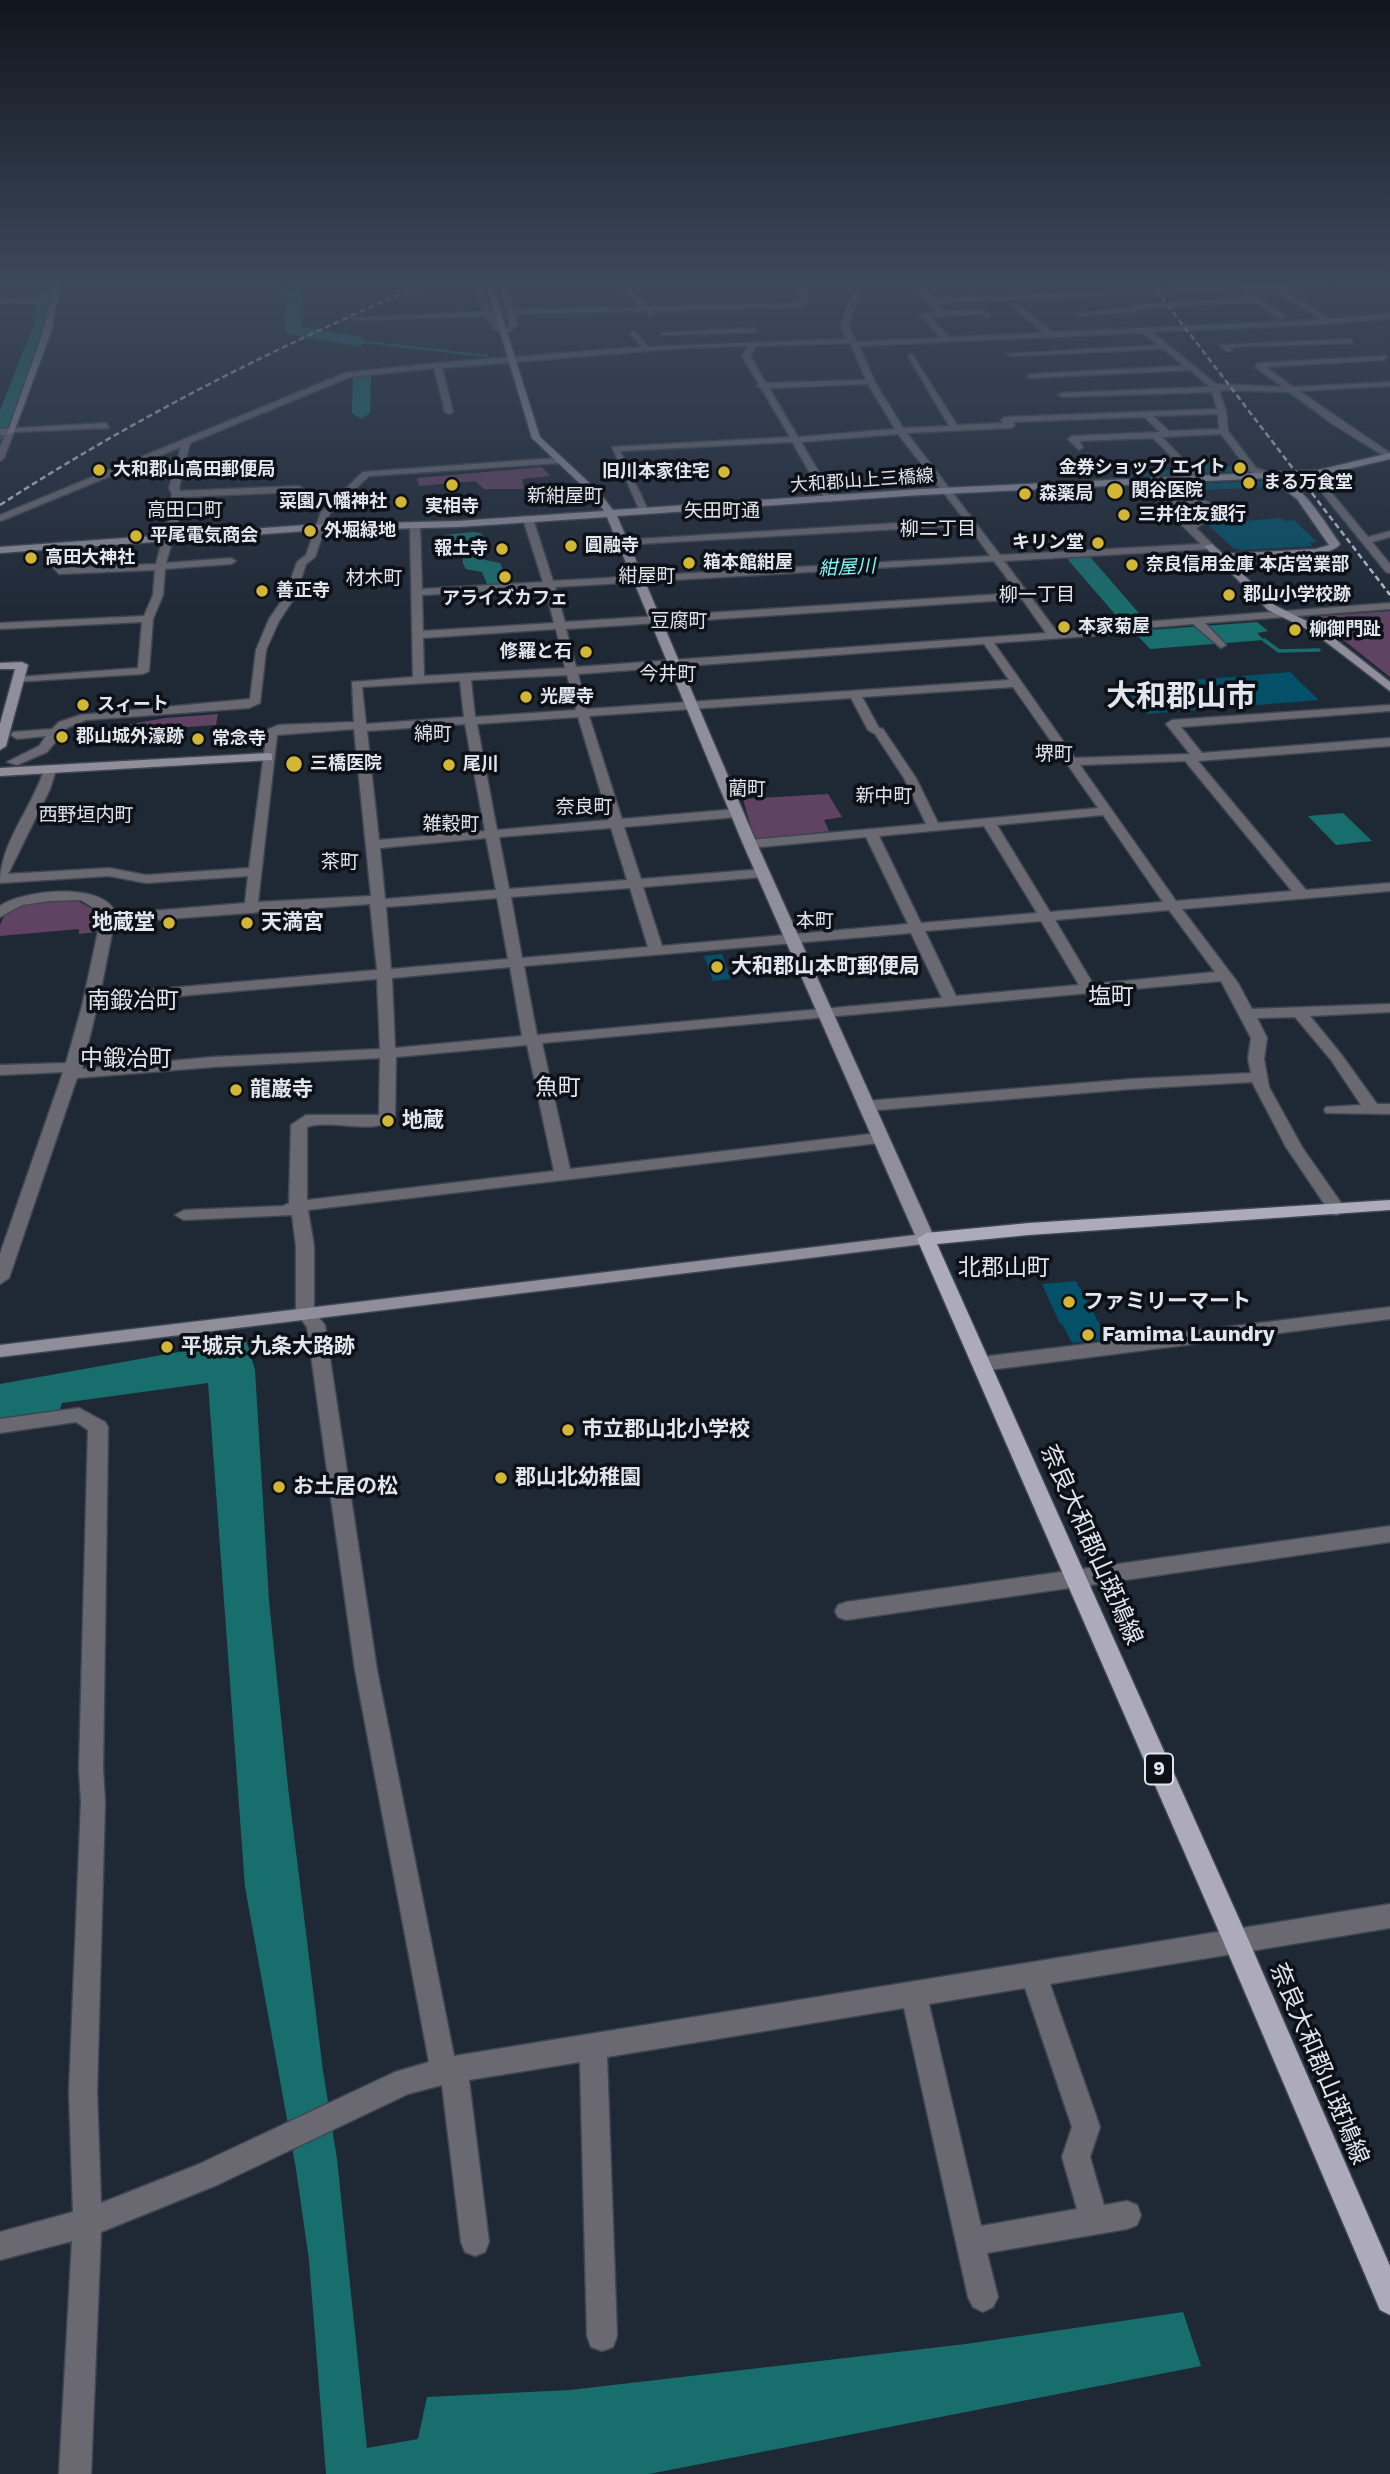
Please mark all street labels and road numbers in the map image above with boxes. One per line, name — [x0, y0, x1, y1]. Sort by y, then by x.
street label: 大和郡山上三橋線 — [789, 465, 935, 497]
street label: 奈良大和郡山斑鳩線 — [1034, 1440, 1148, 1650]
road number: 9 — [1145, 1754, 1173, 1784]
street label: 奈良大和郡山斑鳩線 — [1264, 1959, 1374, 2169]

